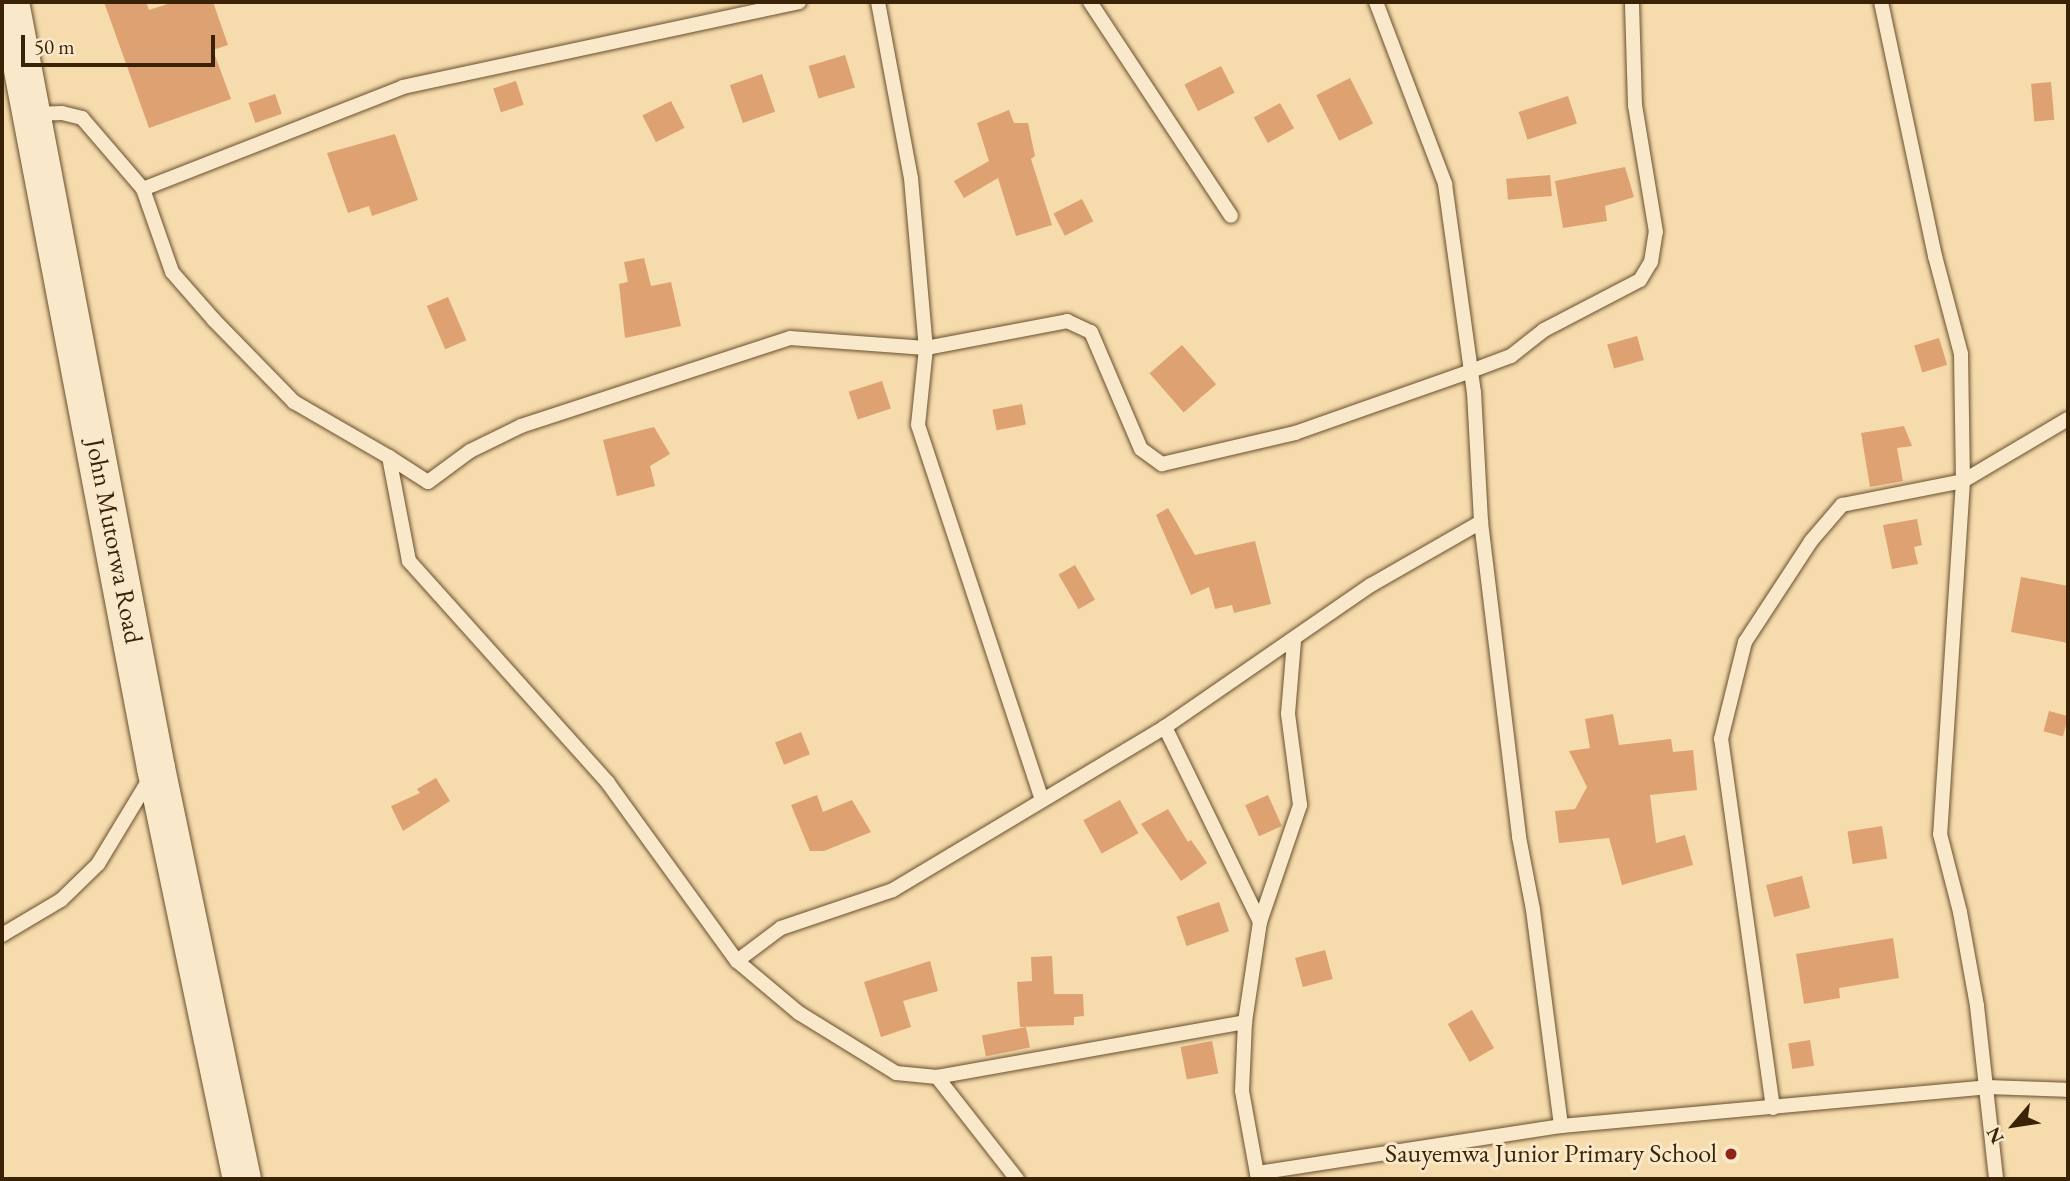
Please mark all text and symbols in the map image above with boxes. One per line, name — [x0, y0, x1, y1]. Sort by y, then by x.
scale bar — [24, 21, 219, 65]
text: 50 m — [34, 33, 75, 60]
street label: John Mutorwa Road — [79, 436, 149, 646]
north arrow — [1979, 1090, 2049, 1160]
text: N — [1981, 1123, 2010, 1148]
place label: Sauyemwa Junior Primary School — [1385, 1138, 1717, 1170]
marker: Sauyemwa Junior Primary School — [1723, 1146, 1739, 1162]

